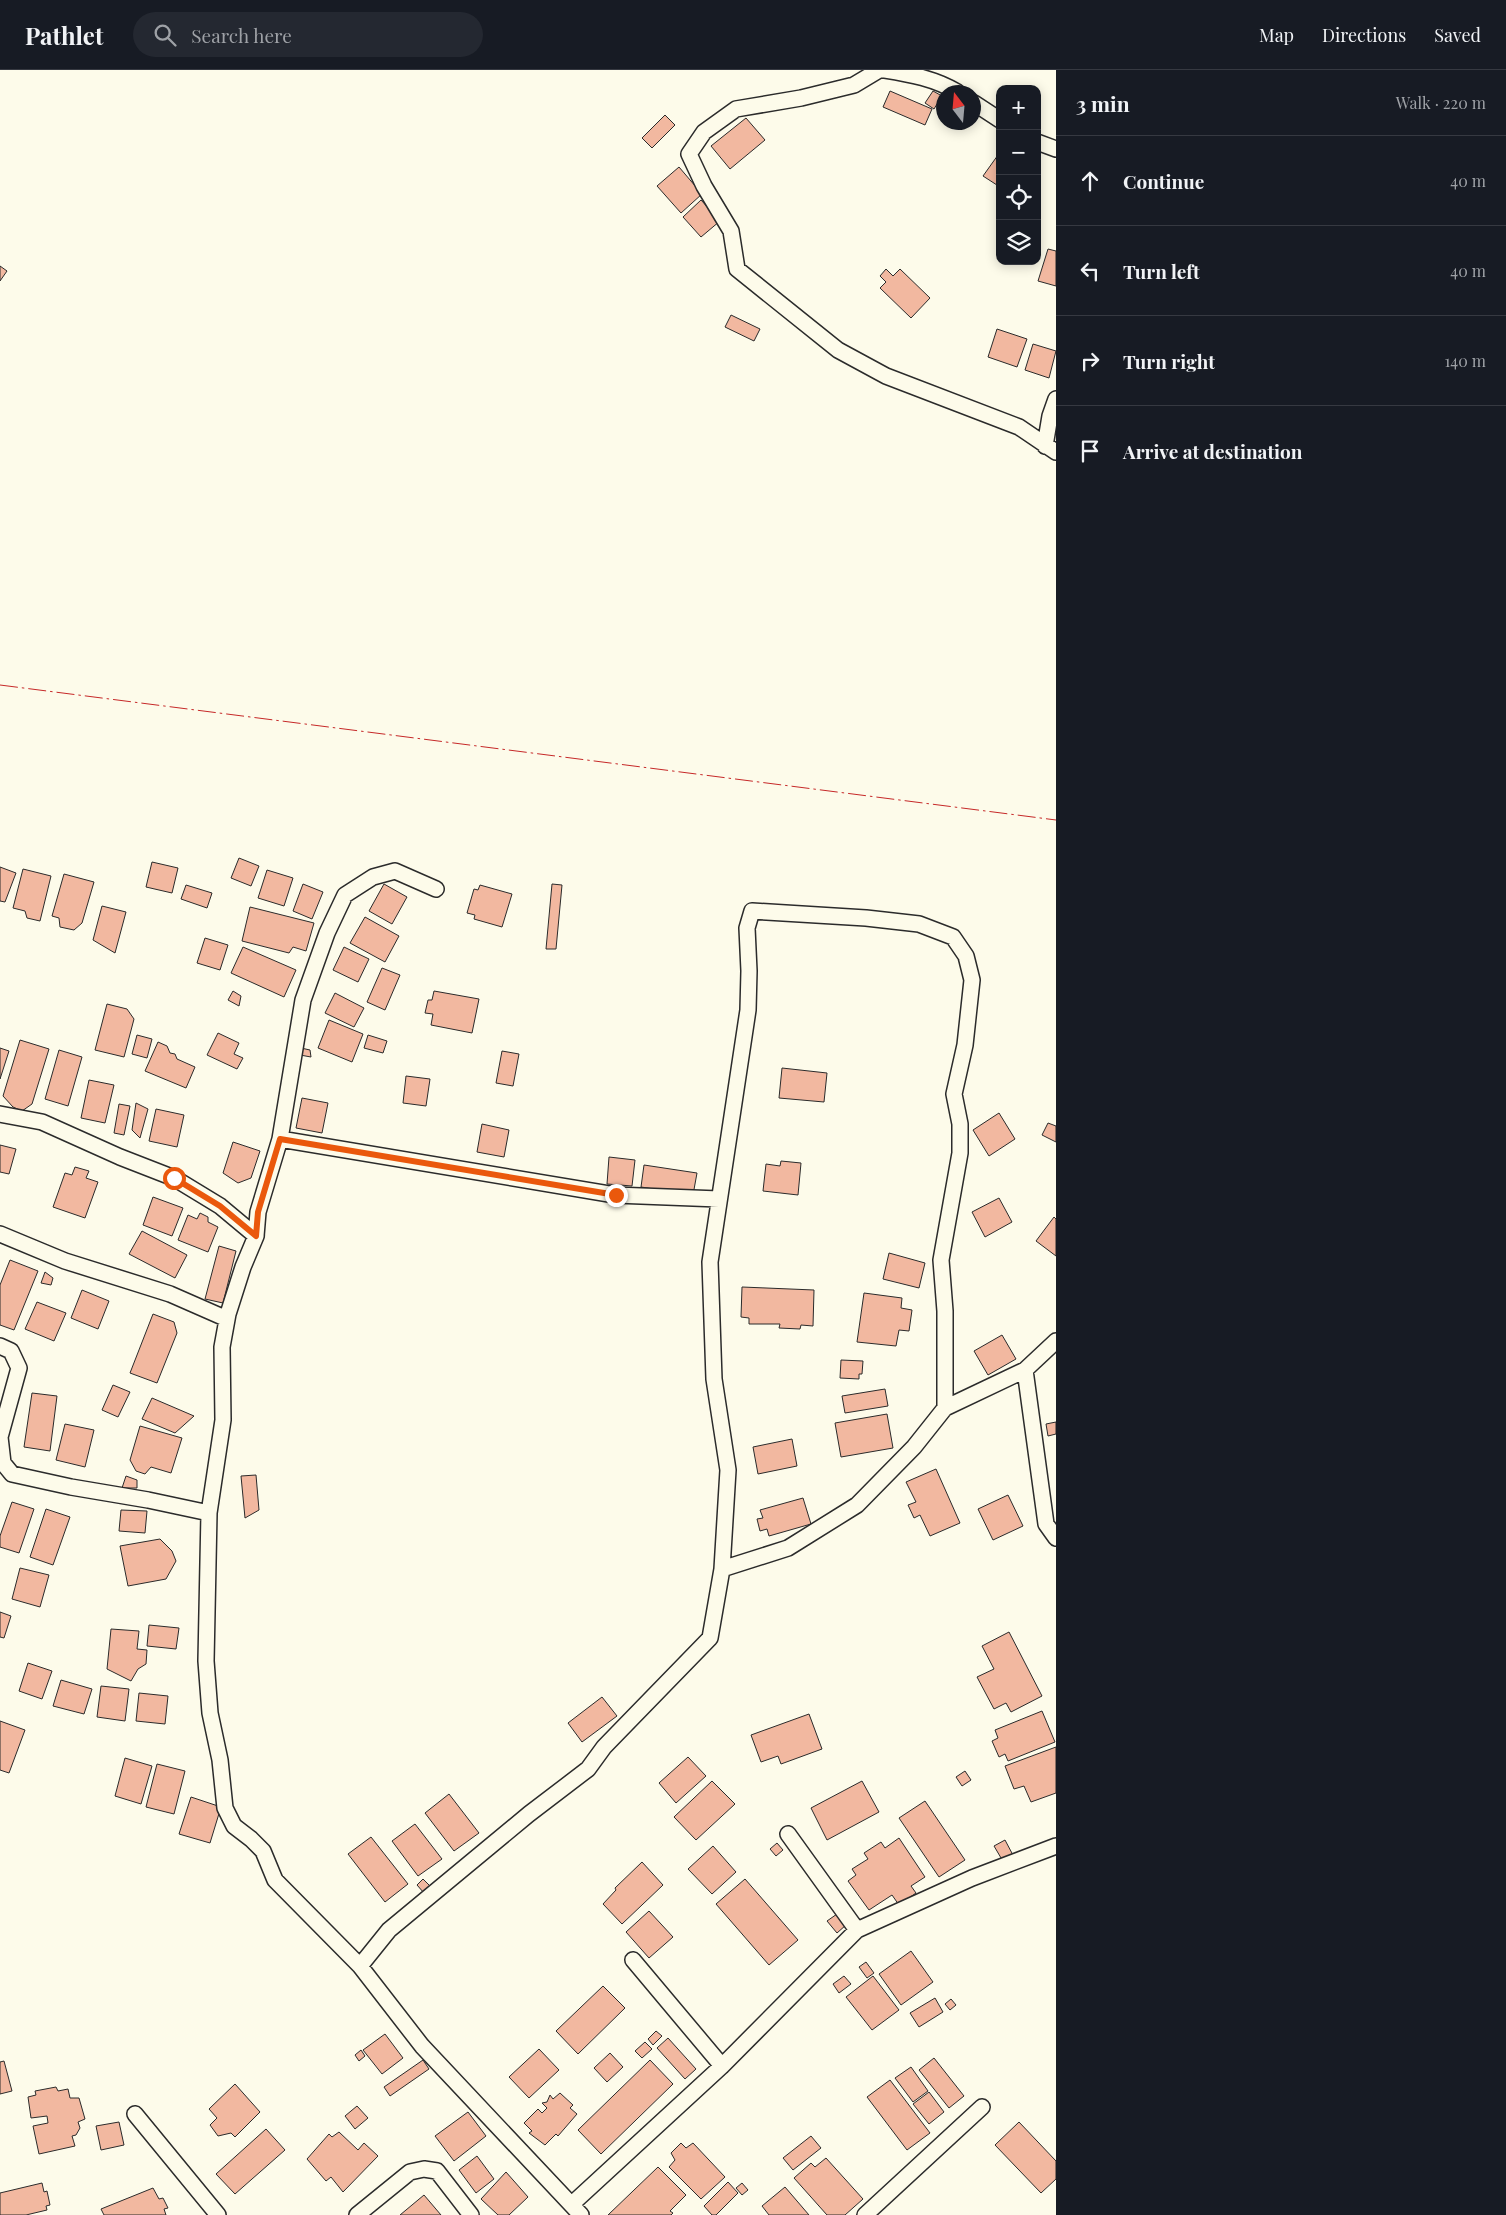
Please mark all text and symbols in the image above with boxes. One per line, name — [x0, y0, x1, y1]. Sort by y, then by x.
search box — [133, 12, 483, 57]
text: Pathlet — [25, 19, 103, 51]
icon: search — [151, 21, 179, 49]
text: Search here — [191, 22, 292, 48]
text: Map — [1259, 23, 1294, 47]
text: Directions — [1322, 23, 1406, 47]
text: Saved — [1434, 23, 1481, 47]
north arrow — [936, 85, 981, 130]
map controls — [996, 85, 1041, 265]
button: + — [996, 85, 1041, 130]
text: 3 min — [1076, 89, 1130, 117]
text: Walk · 220 m — [1396, 92, 1486, 113]
button: − — [996, 130, 1041, 175]
icon: ahead — [1076, 167, 1104, 195]
text: Continue — [1123, 168, 1204, 194]
text: 40 m — [1450, 170, 1486, 191]
button: locate — [996, 175, 1041, 220]
button: layers — [996, 220, 1041, 265]
icon: left — [1076, 257, 1104, 285]
text: Turn left — [1123, 258, 1200, 284]
text: 40 m — [1450, 260, 1486, 281]
icon: right — [1076, 347, 1104, 375]
text: Turn right — [1123, 348, 1215, 374]
text: 140 m — [1444, 350, 1486, 371]
icon: arrive — [1076, 437, 1104, 465]
text: Arrive at destination — [1123, 438, 1303, 464]
route start — [163, 1167, 186, 1190]
route end — [605, 1184, 628, 1207]

